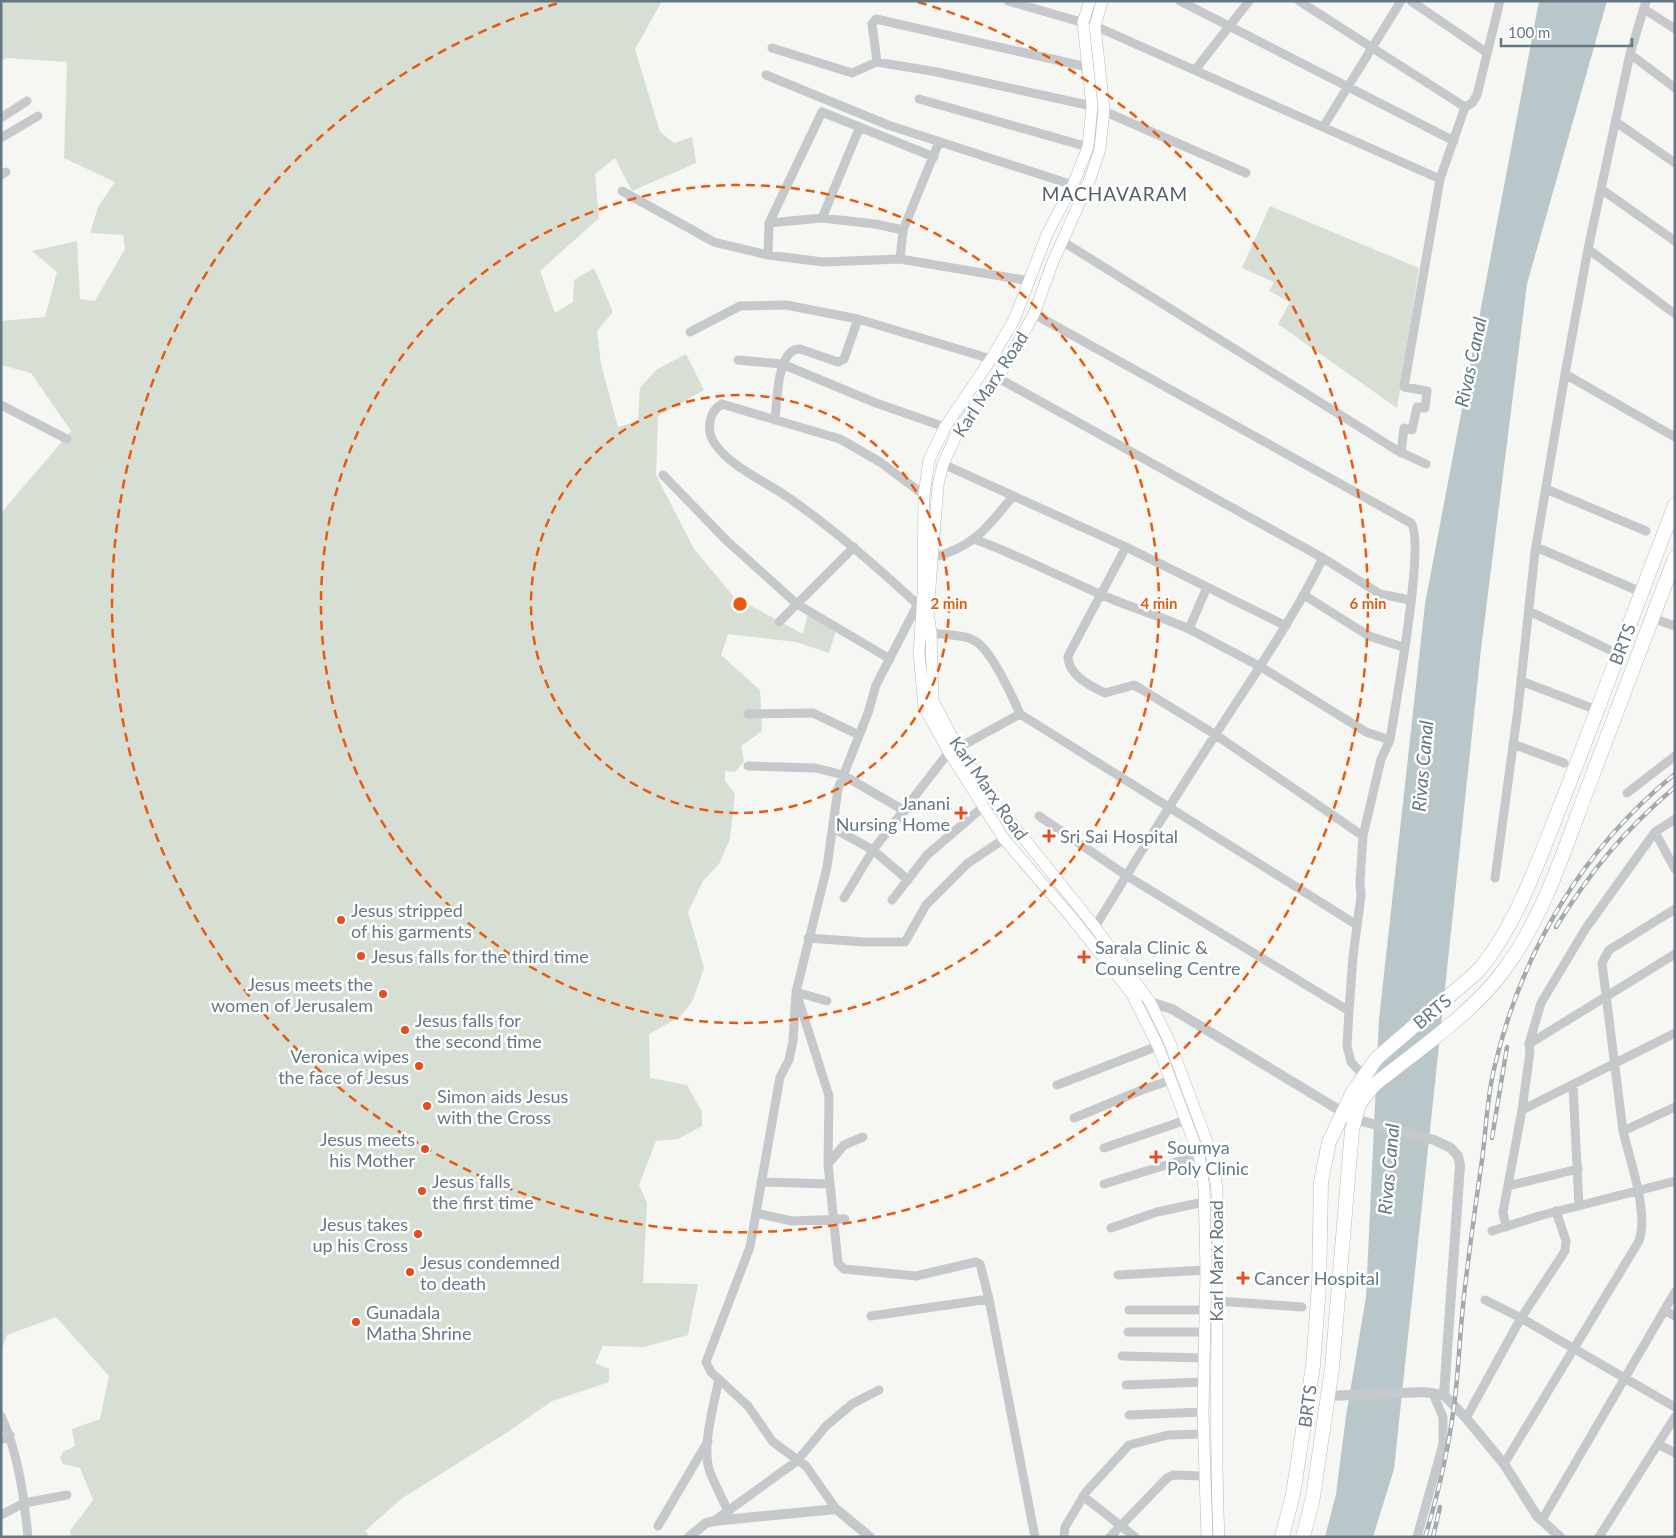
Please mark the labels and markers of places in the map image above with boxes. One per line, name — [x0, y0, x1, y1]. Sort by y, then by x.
centre of rings — [731, 595, 749, 613]
place label: Janani Nursing Home — [836, 792, 950, 835]
marker: Janani Nursing Home — [954, 806, 968, 820]
place label: Sri Sai Hospital — [1060, 825, 1178, 847]
marker: Sri Sai Hospital — [1042, 829, 1056, 843]
place label: Jesus stripped of his garments — [351, 899, 472, 942]
marker: Jesus stripped of his garments — [335, 914, 347, 926]
place label: Sarala Clinic & Counseling Centre — [1095, 936, 1240, 979]
place label: Jesus falls for the third time — [371, 945, 589, 967]
marker: Jesus falls for the third time — [355, 950, 367, 962]
marker: Sarala Clinic & Counseling Centre — [1077, 950, 1091, 964]
place label: Jesus meets the women of Jerusalem — [211, 973, 373, 1016]
marker: Jesus meets the women of Jerusalem — [377, 988, 389, 1000]
place label: Jesus falls for the second time — [415, 1009, 542, 1052]
marker: Jesus falls for the second time — [399, 1024, 411, 1036]
place label: Veronica wipes the face of Jesus — [278, 1045, 409, 1088]
marker: Veronica wipes the face of Jesus — [413, 1060, 425, 1072]
place label: Simon aids Jesus with the Cross — [437, 1085, 569, 1128]
marker: Simon aids Jesus with the Cross — [421, 1100, 433, 1112]
place label: Jesus meets his Mother — [320, 1128, 415, 1171]
place label: Soumya Poly Clinic — [1167, 1136, 1249, 1179]
marker: Jesus meets his Mother — [419, 1143, 431, 1155]
marker: Soumya Poly Clinic — [1149, 1150, 1163, 1164]
place label: Jesus falls the first time — [432, 1170, 534, 1213]
marker: Jesus falls the first time — [416, 1185, 428, 1197]
place label: Jesus takes up his Cross — [313, 1213, 408, 1256]
marker: Jesus takes up his Cross — [412, 1228, 424, 1240]
place label: Jesus condemned to death — [420, 1251, 560, 1294]
marker: Jesus condemned to death — [404, 1266, 416, 1278]
place label: Cancer Hospital — [1254, 1267, 1379, 1289]
marker: Cancer Hospital — [1236, 1271, 1250, 1285]
place label: Gunadala Matha Shrine — [366, 1301, 471, 1344]
marker: Gunadala Matha Shrine — [350, 1316, 362, 1328]

